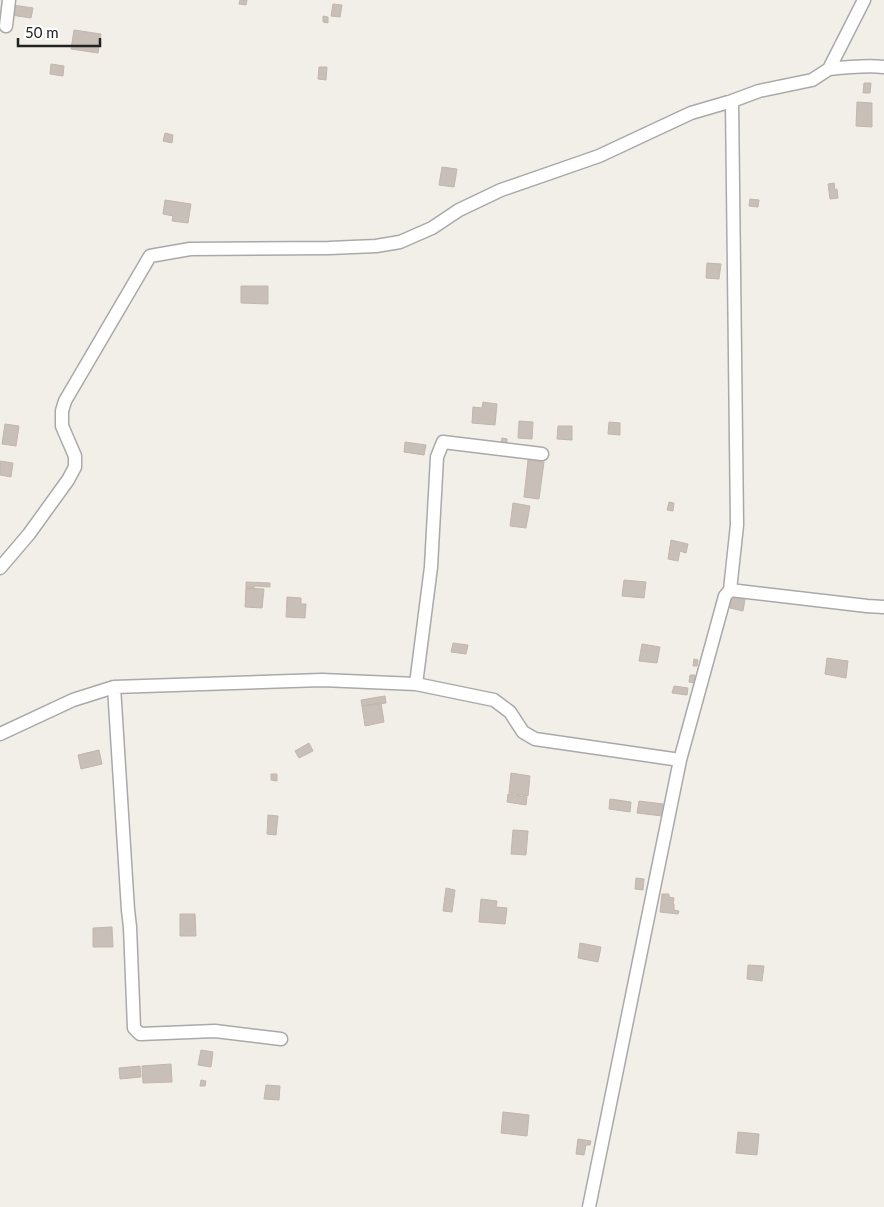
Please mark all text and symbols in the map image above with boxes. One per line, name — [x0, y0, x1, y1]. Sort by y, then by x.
scale bar — [18, 15, 100, 47]
text: 50 m — [25, 23, 59, 41]

